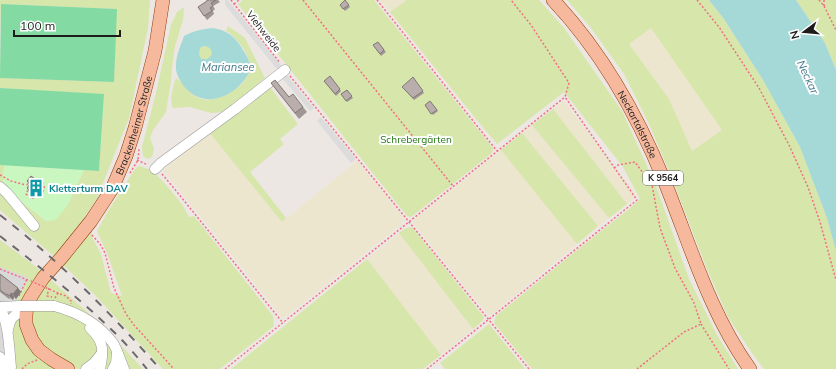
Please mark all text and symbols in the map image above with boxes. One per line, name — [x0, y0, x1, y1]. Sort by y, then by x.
street label: Viehweide — [244, 8, 284, 54]
scale bar — [14, 12, 120, 38]
north arrow — [784, 12, 824, 52]
text: 100 m — [20, 18, 55, 33]
text: N — [787, 29, 802, 41]
water label: Neckar — [794, 58, 822, 97]
water label: Mariansee — [201, 60, 255, 74]
street label: Brackenheimer Straße — [113, 74, 155, 177]
street label: Neckartalstraße — [615, 88, 660, 160]
park label: Schrebergärten — [380, 133, 452, 146]
road number: K 9564 — [643, 171, 683, 185]
building icon: Kletterturm DAV — [26, 178, 46, 198]
place label: Kletterturm DAV — [49, 182, 128, 195]

